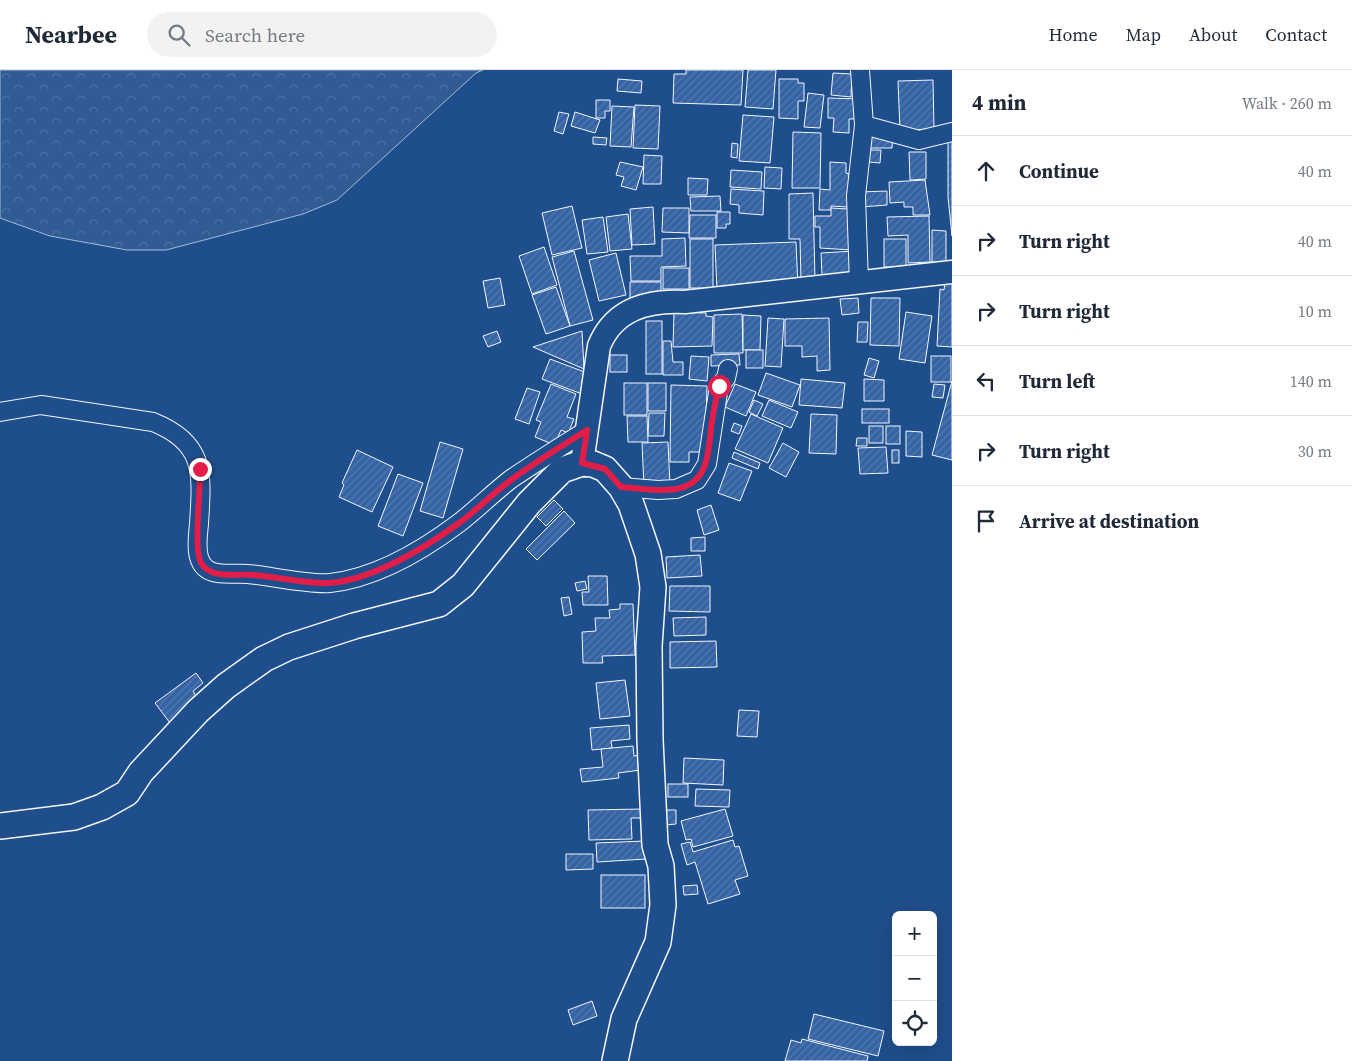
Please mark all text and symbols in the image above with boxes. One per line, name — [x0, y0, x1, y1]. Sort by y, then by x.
search box — [147, 12, 497, 57]
text: Nearbee — [25, 18, 117, 51]
icon: search — [165, 21, 193, 49]
text: Search here — [205, 22, 305, 48]
text: Home — [1049, 22, 1098, 47]
text: Map — [1126, 22, 1161, 47]
text: About — [1189, 22, 1237, 47]
text: Contact — [1265, 22, 1327, 47]
text: 4 min — [972, 88, 1027, 117]
text: Walk · 260 m — [1242, 92, 1332, 114]
icon: ahead — [972, 157, 1000, 185]
text: Continue — [1019, 158, 1099, 184]
text: 40 m — [1298, 160, 1332, 182]
icon: right — [972, 227, 1000, 255]
text: Turn right — [1019, 228, 1110, 254]
text: 40 m — [1298, 230, 1332, 252]
icon: right — [972, 297, 1000, 325]
text: Turn right — [1019, 298, 1110, 324]
text: 10 m — [1298, 300, 1332, 322]
icon: left — [972, 367, 1000, 395]
text: Turn left — [1019, 368, 1095, 394]
text: 140 m — [1290, 370, 1332, 392]
route start — [708, 375, 731, 398]
icon: right — [972, 437, 1000, 465]
text: Turn right — [1019, 438, 1110, 464]
text: 30 m — [1298, 440, 1332, 462]
route end — [189, 458, 212, 481]
icon: arrive — [972, 507, 1000, 535]
text: Arrive at destination — [1019, 508, 1199, 534]
map controls — [892, 911, 937, 1046]
button: + — [892, 911, 937, 956]
button: − — [892, 956, 937, 1001]
button: locate — [892, 1001, 937, 1046]

